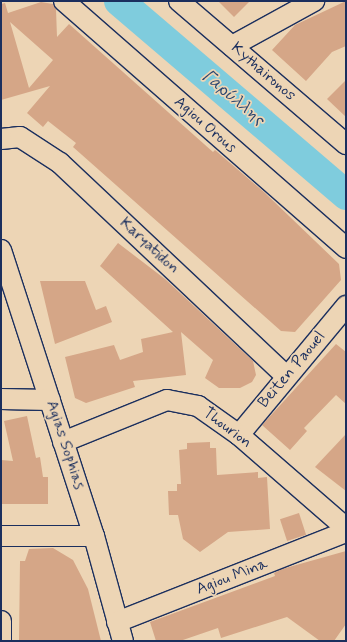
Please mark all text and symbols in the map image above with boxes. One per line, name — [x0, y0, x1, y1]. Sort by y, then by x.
street label: Kythaironos — [227, 39, 299, 105]
water label: Γαρύλλης — [197, 66, 269, 130]
street label: Agiou Orous — [170, 93, 240, 157]
street label: Karyatidon — [115, 214, 183, 278]
street label: Beiten Paouel — [254, 327, 330, 413]
street label: Agias Sophias — [42, 398, 88, 492]
street label: Thourion — [199, 403, 255, 453]
street label: Agiou Mina — [195, 555, 269, 599]

